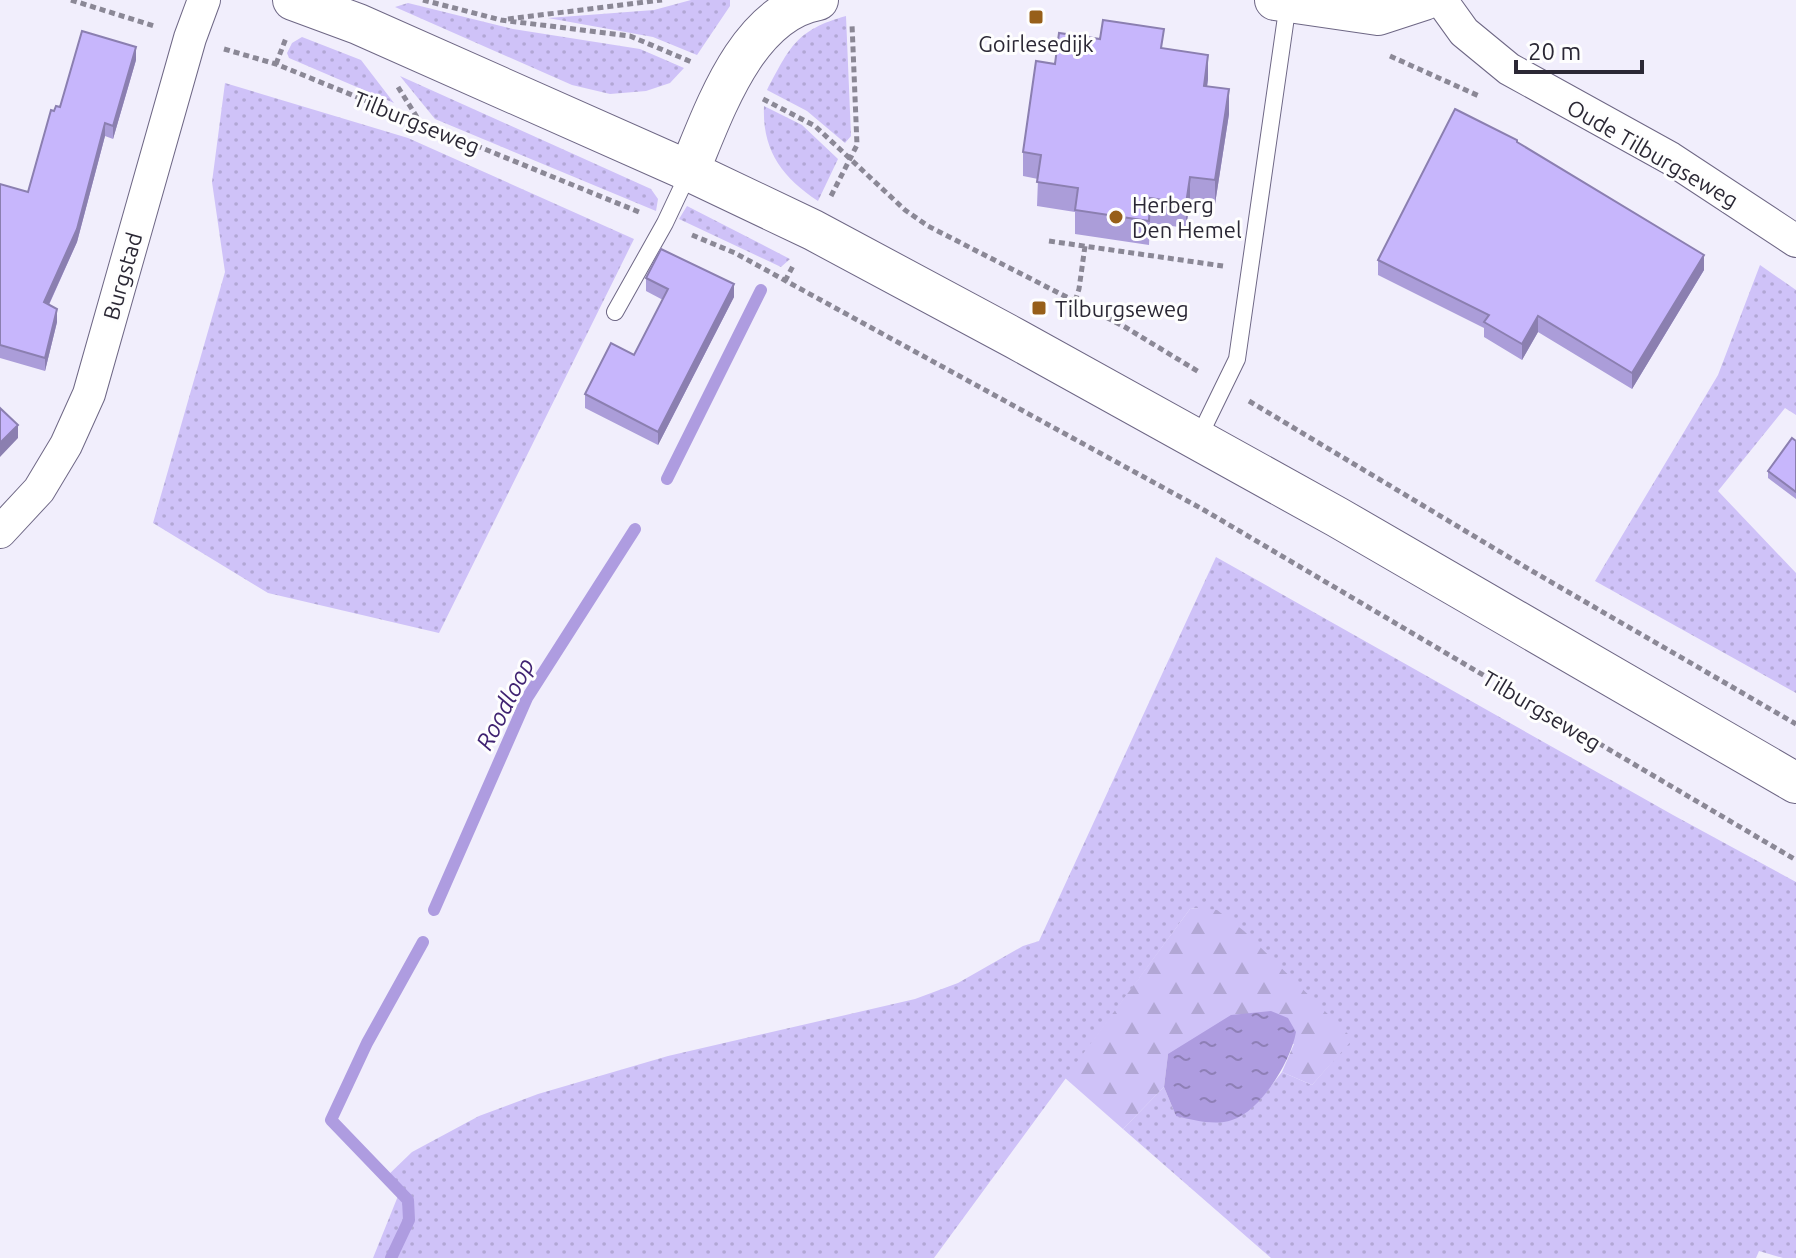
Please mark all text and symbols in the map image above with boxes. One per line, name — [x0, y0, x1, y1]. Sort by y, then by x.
marker: Goirlesedijk — [1027, 8, 1045, 26]
scale bar — [1516, 24, 1642, 74]
place label: Goirlesedijk — [978, 31, 1094, 56]
text: 20 m — [1528, 38, 1581, 65]
street label: Tilburgseweg — [350, 85, 484, 159]
street label: Oude Tilburgseweg — [1563, 94, 1743, 212]
place label: Herberg Den Hemel — [1132, 192, 1242, 242]
marker: Herberg Den Hemel — [1107, 208, 1125, 226]
street label: Burgstad — [98, 229, 146, 323]
place label: Tilburgseweg — [1055, 296, 1189, 321]
marker: Tilburgseweg — [1030, 299, 1048, 317]
water label: Roodloop — [471, 654, 539, 754]
street label: Tilburgseweg — [1478, 665, 1606, 755]

